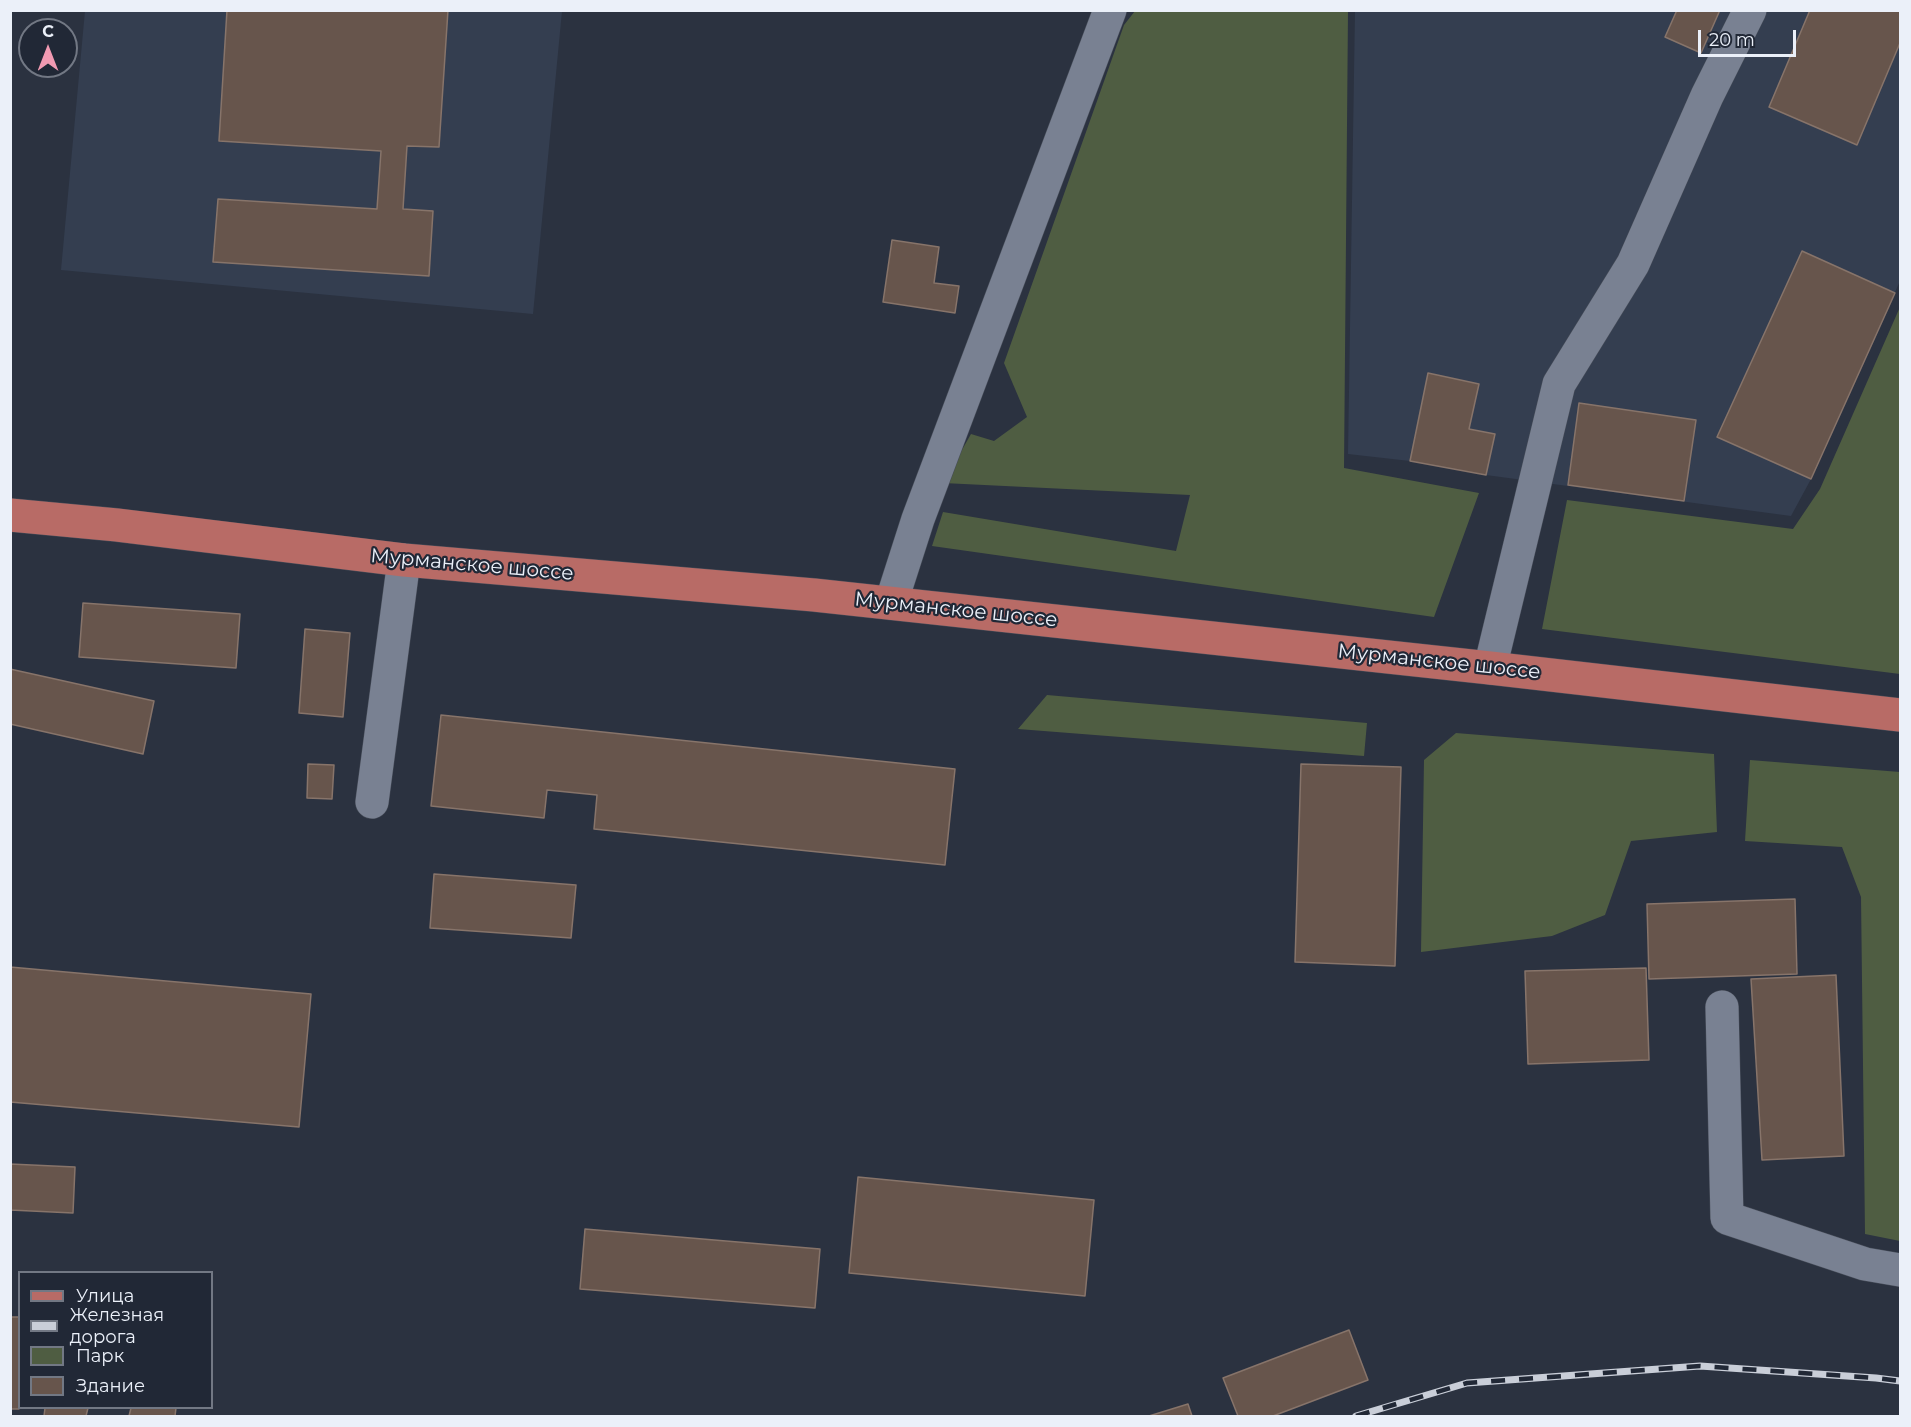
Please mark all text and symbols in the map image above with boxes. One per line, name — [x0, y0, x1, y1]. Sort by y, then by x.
north arrow — [18, 18, 78, 78]
scale bar — [1701, 18, 1798, 56]
text: С — [42, 22, 54, 41]
text: 20 m — [1709, 29, 1755, 51]
street label: Мурманское шоссе — [369, 544, 575, 586]
street label: Мурманское шоссе — [853, 587, 1059, 633]
street label: Мурманское шоссе — [1336, 639, 1542, 685]
legend — [18, 1271, 213, 1409]
text: Улица — [76, 1285, 134, 1307]
text: Железная дорога — [70, 1304, 164, 1348]
text: Парк — [76, 1345, 124, 1367]
text: Здание — [76, 1375, 145, 1397]

